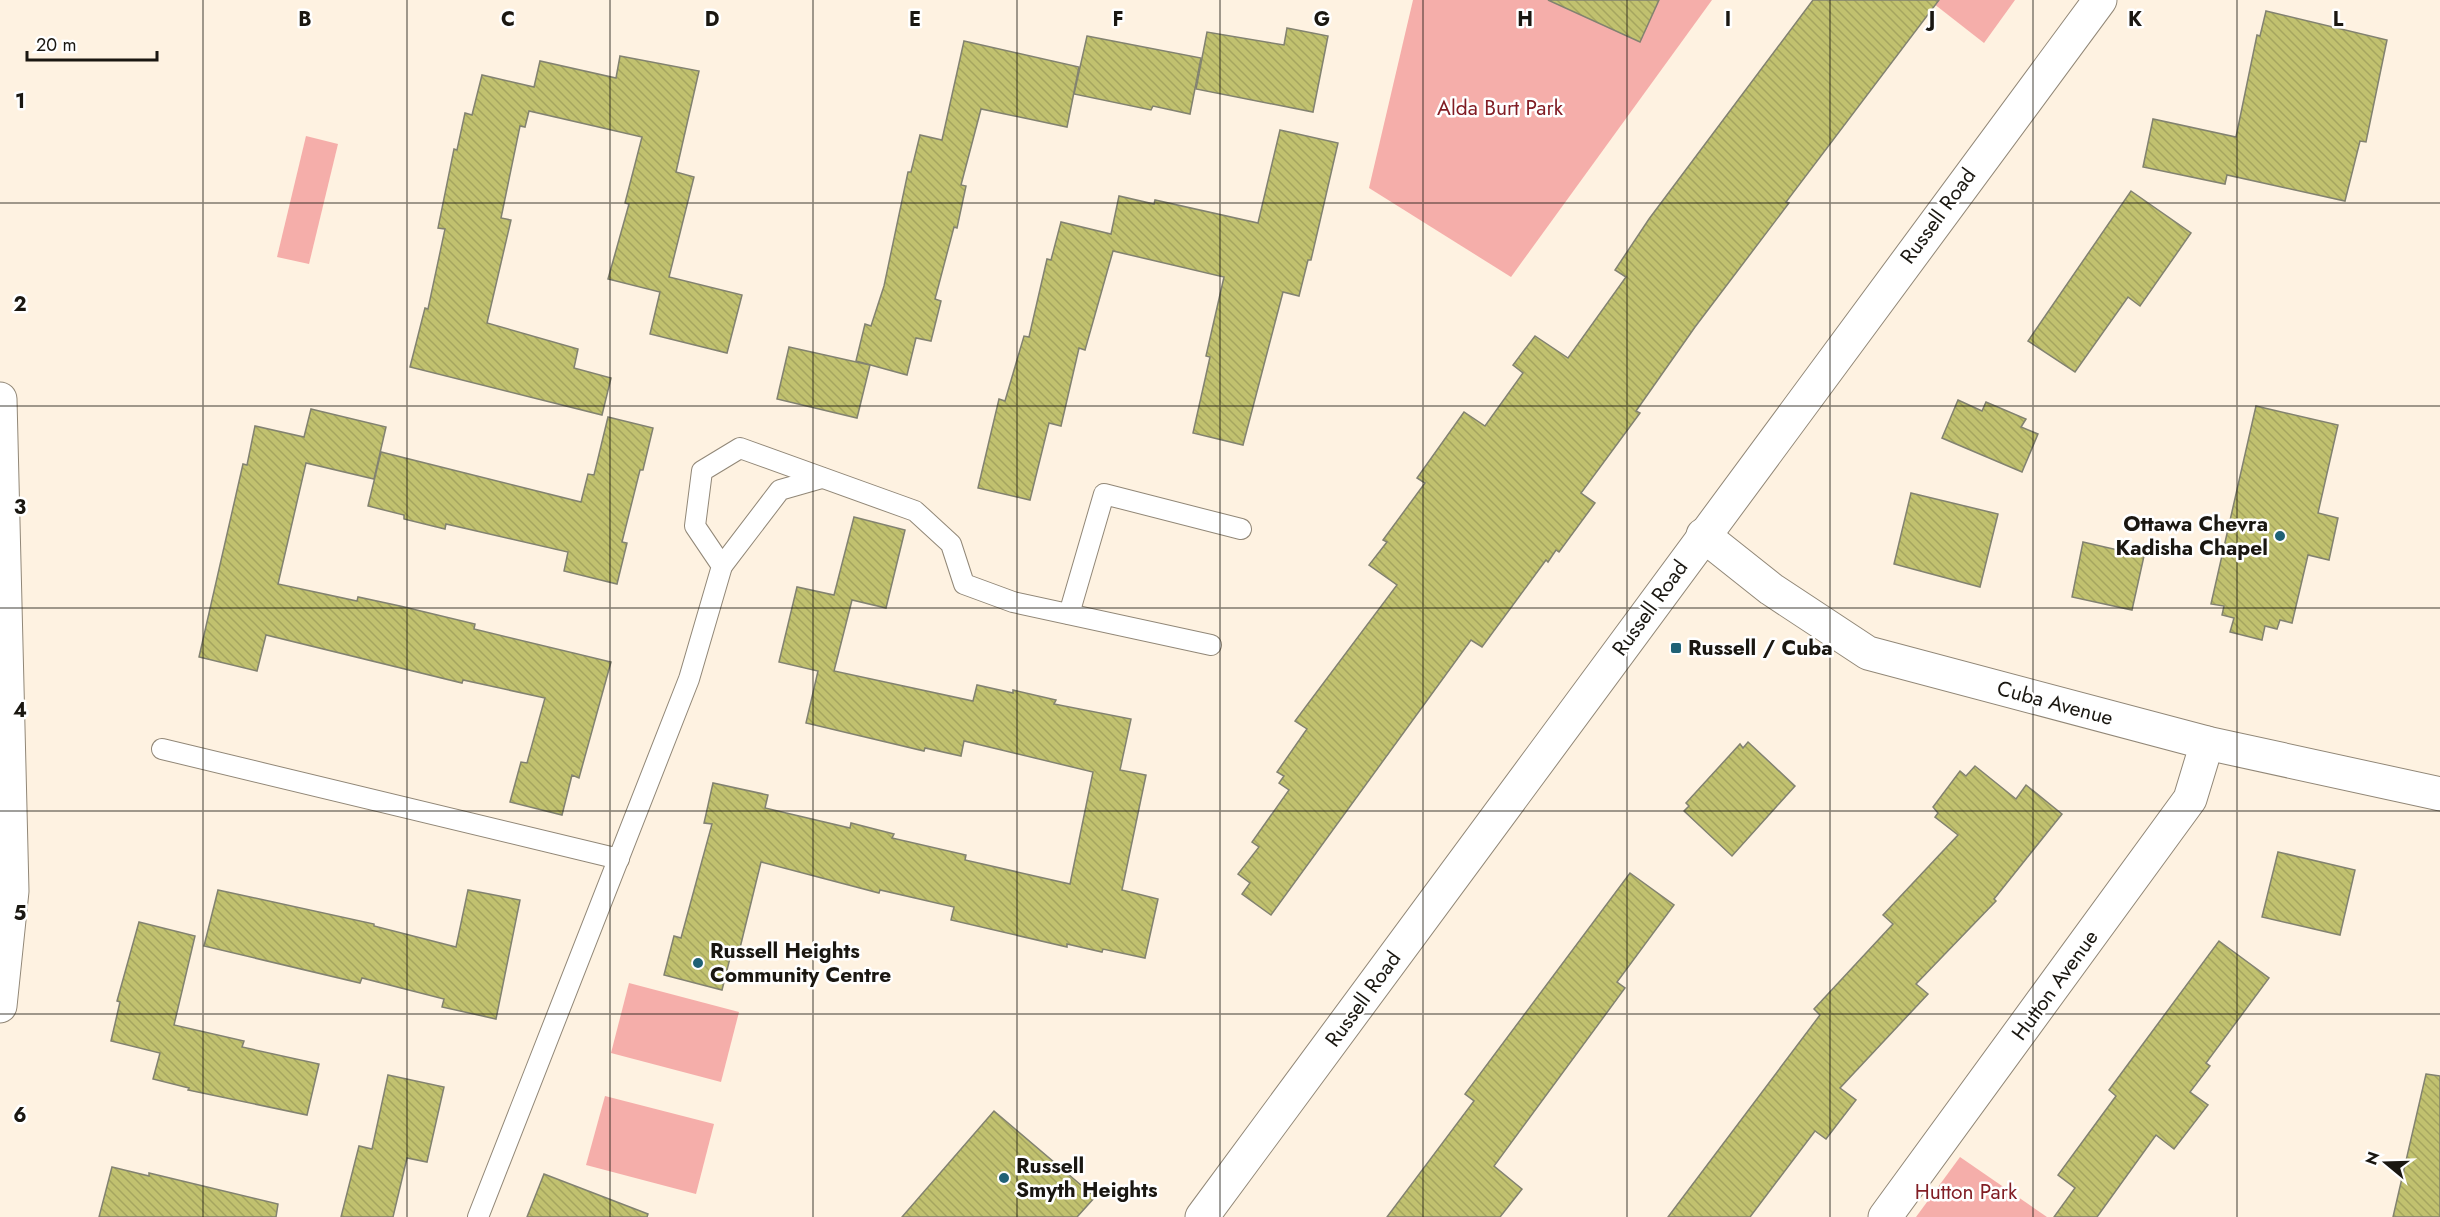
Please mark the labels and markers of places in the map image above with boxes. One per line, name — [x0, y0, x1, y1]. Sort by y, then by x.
place label: Ottawa Chevra Kadisha Chapel — [2115, 509, 2268, 563]
marker: Ottawa Chevra Kadisha Chapel — [2273, 529, 2287, 543]
place label: Russell / Cuba — [1688, 633, 1833, 663]
marker: Russell / Cuba — [1669, 641, 1683, 655]
place label: Russell Heights Community Centre — [710, 936, 891, 990]
marker: Russell Heights Community Centre — [691, 956, 705, 970]
place label: Russell Smyth Heights — [1016, 1151, 1158, 1205]
marker: Russell Smyth Heights — [997, 1171, 1011, 1185]

